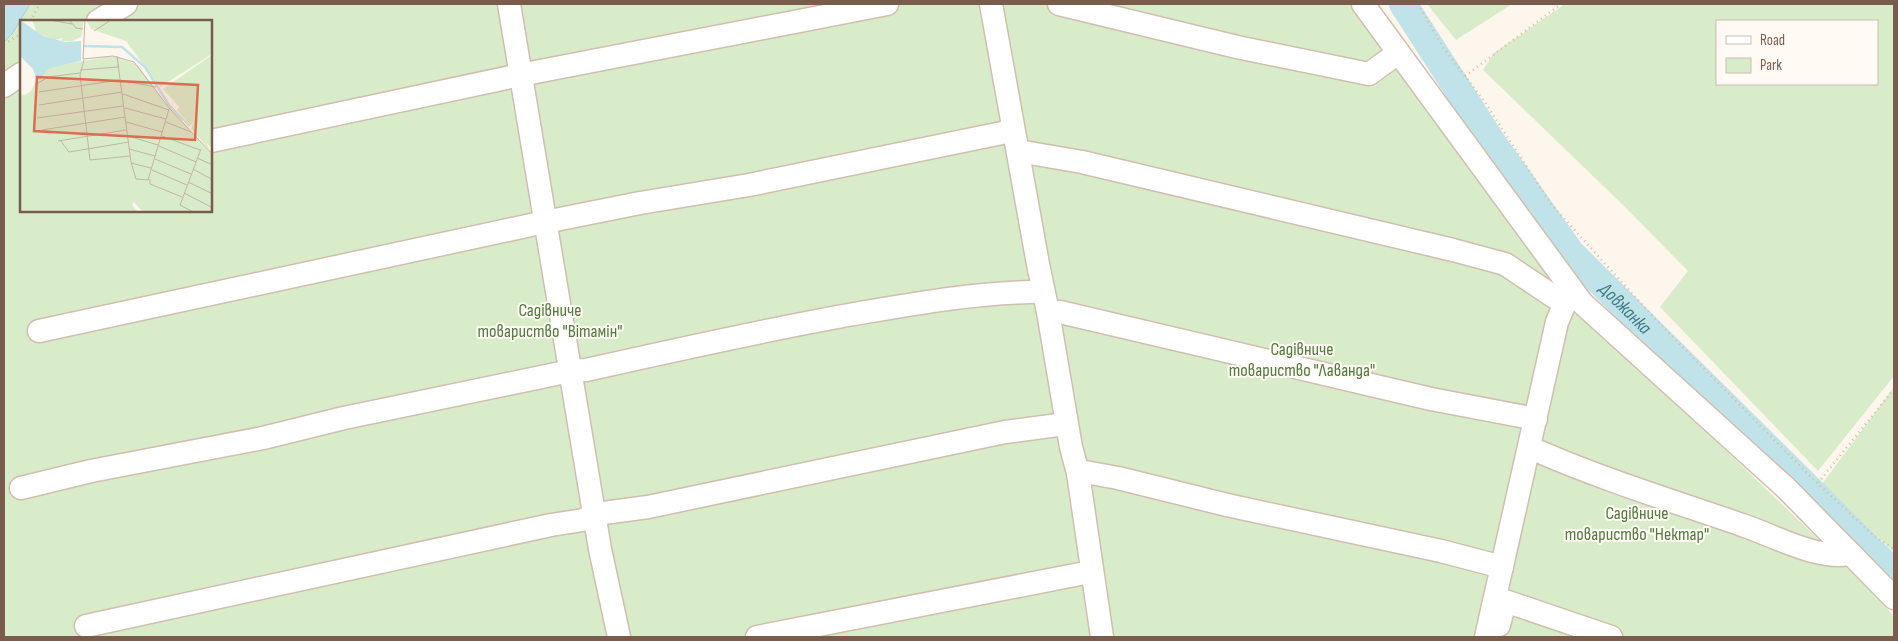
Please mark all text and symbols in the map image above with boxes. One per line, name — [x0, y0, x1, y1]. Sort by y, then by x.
inset map — [20, 20, 212, 212]
legend — [1716, 20, 1878, 85]
text: Road — [1760, 31, 1785, 50]
text: Park — [1760, 56, 1782, 75]
water label: Довжанка — [1593, 277, 1656, 340]
park label: Садівниче товариство "Вітамін" — [478, 300, 622, 342]
park label: Садівниче товариство "Лаванда" — [1229, 339, 1375, 381]
park label: Садівниче товариство "Нектар" — [1565, 503, 1709, 545]

